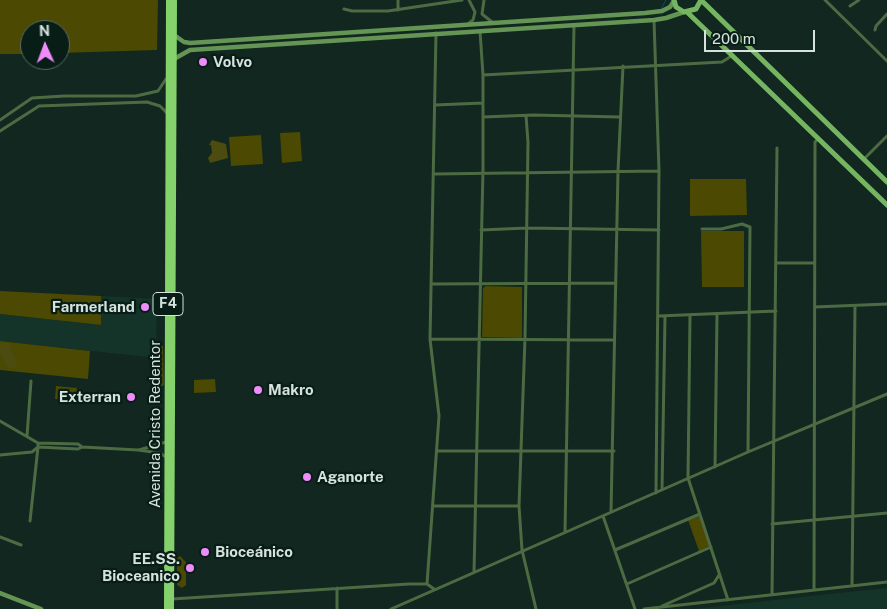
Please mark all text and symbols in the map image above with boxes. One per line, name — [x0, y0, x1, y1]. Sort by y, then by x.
north arrow — [20, 20, 70, 70]
scale bar — [707, 20, 818, 52]
text: N — [39, 23, 50, 39]
text: 200 m — [712, 30, 756, 47]
place label: Volvo — [213, 53, 252, 71]
marker: Volvo — [197, 56, 209, 68]
road number: F4 — [153, 292, 183, 316]
place label: Farmerland — [52, 298, 135, 316]
marker: Farmerland — [139, 301, 151, 313]
street label: Avenida Cristo Redentor — [146, 340, 164, 508]
place label: Makro — [268, 381, 314, 399]
marker: Makro — [252, 384, 264, 396]
place label: Exterran — [59, 388, 121, 406]
marker: Exterran — [125, 391, 137, 403]
place label: Aganorte — [317, 468, 384, 486]
marker: Aganorte — [301, 471, 313, 483]
place label: Bioceánico — [215, 543, 293, 561]
marker: Bioceánico — [199, 546, 211, 558]
place label: EE.SS. Bioceanico — [102, 550, 180, 585]
marker: EE.SS. Bioceanico — [184, 562, 196, 574]

